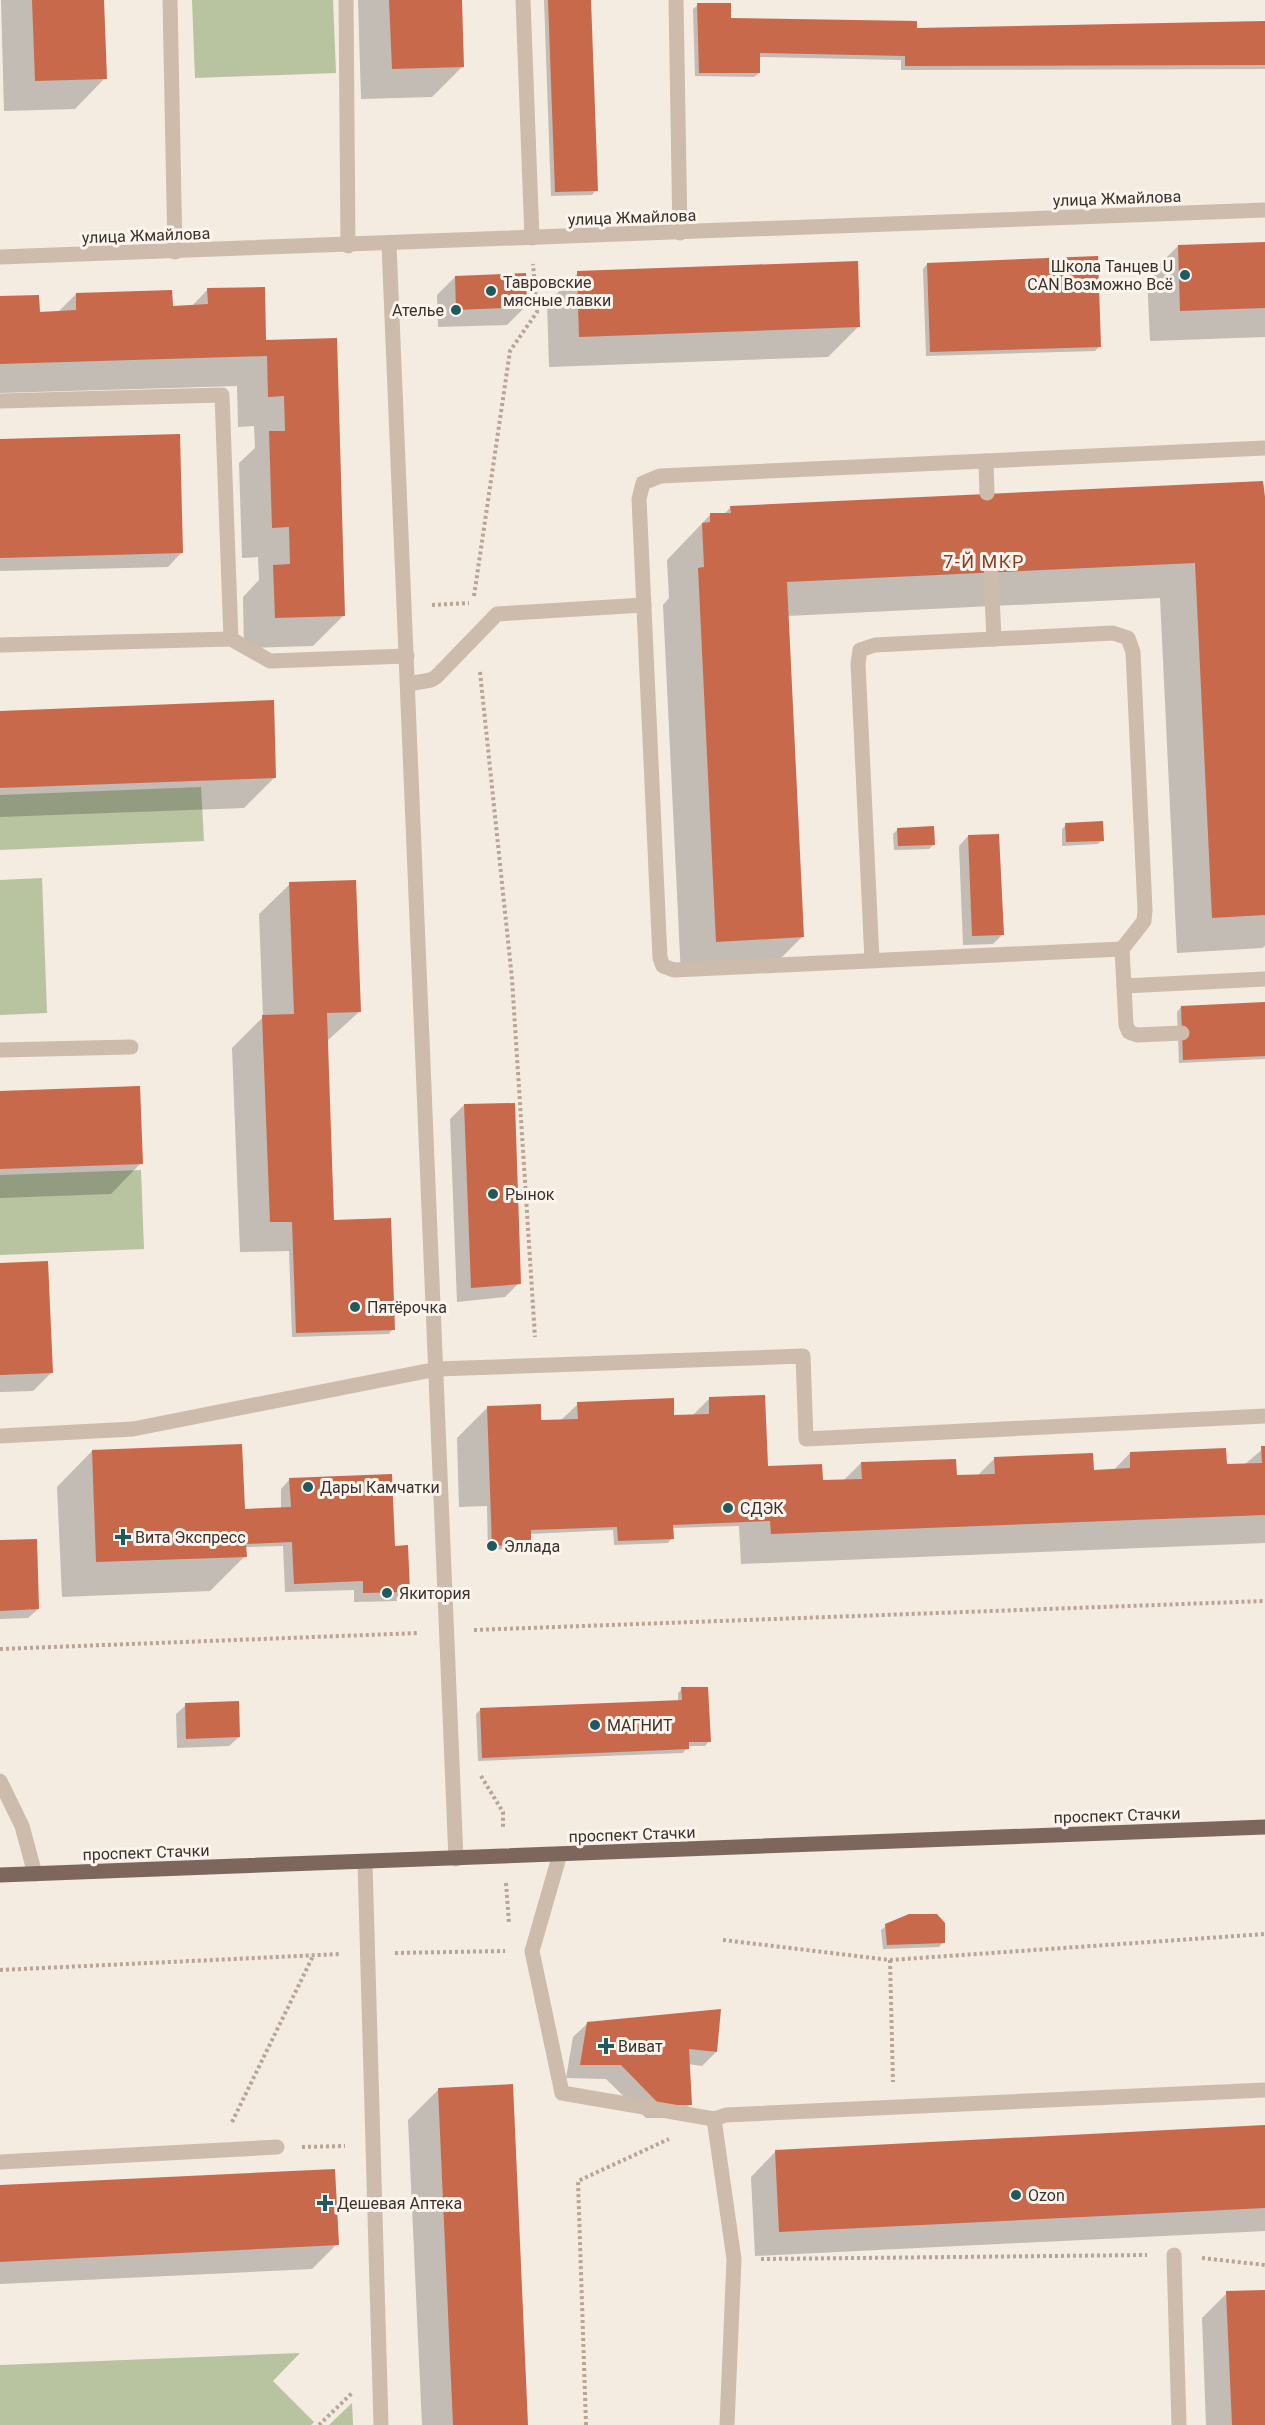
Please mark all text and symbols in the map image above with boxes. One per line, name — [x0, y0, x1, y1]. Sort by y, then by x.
street label: улица Жмайлова — [1052, 187, 1182, 210]
street label: улица Жмайлова — [567, 206, 697, 229]
street label: улица Жмайлова — [81, 224, 211, 247]
place label: Школа Танцев U CAN Возможно Всё — [1027, 257, 1173, 294]
marker: Школа Танцев U CAN Возможно Всё — [1178, 268, 1192, 282]
place label: Тавровские мясные лавки — [503, 273, 611, 310]
marker: Тавровские мясные лавки — [484, 284, 498, 298]
place label: Ателье — [392, 301, 444, 320]
marker: Ателье — [449, 303, 463, 317]
district label: 7-Й МКР — [943, 551, 1025, 572]
place label: Рынок — [505, 1185, 555, 1204]
marker: Рынок — [486, 1187, 500, 1201]
place label: Пятёрочка — [367, 1298, 447, 1317]
marker: Пятёрочка — [348, 1300, 362, 1314]
place label: Дары Камчатки — [320, 1478, 440, 1497]
marker: Дары Камчатки — [301, 1480, 315, 1494]
place label: СДЭК — [740, 1499, 784, 1518]
marker: СДЭК — [721, 1501, 735, 1515]
place label: Вита Экспресс — [135, 1528, 246, 1547]
marker: Вита Экспресс — [116, 1530, 130, 1544]
place label: Эллада — [504, 1537, 560, 1556]
marker: Эллада — [485, 1539, 499, 1553]
place label: Якитория — [399, 1584, 471, 1603]
marker: Якитория — [380, 1586, 394, 1600]
place label: МАГНИТ — [607, 1716, 673, 1735]
marker: МАГНИТ — [588, 1718, 602, 1732]
street label: проспект Стачки — [1053, 1804, 1181, 1827]
street label: проспект Стачки — [568, 1823, 696, 1846]
street label: проспект Стачки — [82, 1841, 210, 1864]
place label: Виват — [618, 2037, 663, 2056]
marker: Виват — [599, 2039, 613, 2053]
place label: Ozon — [1028, 2186, 1065, 2205]
marker: Ozon — [1009, 2188, 1023, 2202]
place label: Дешевая Аптека — [337, 2194, 462, 2213]
marker: Дешевая Аптека — [318, 2196, 332, 2210]

